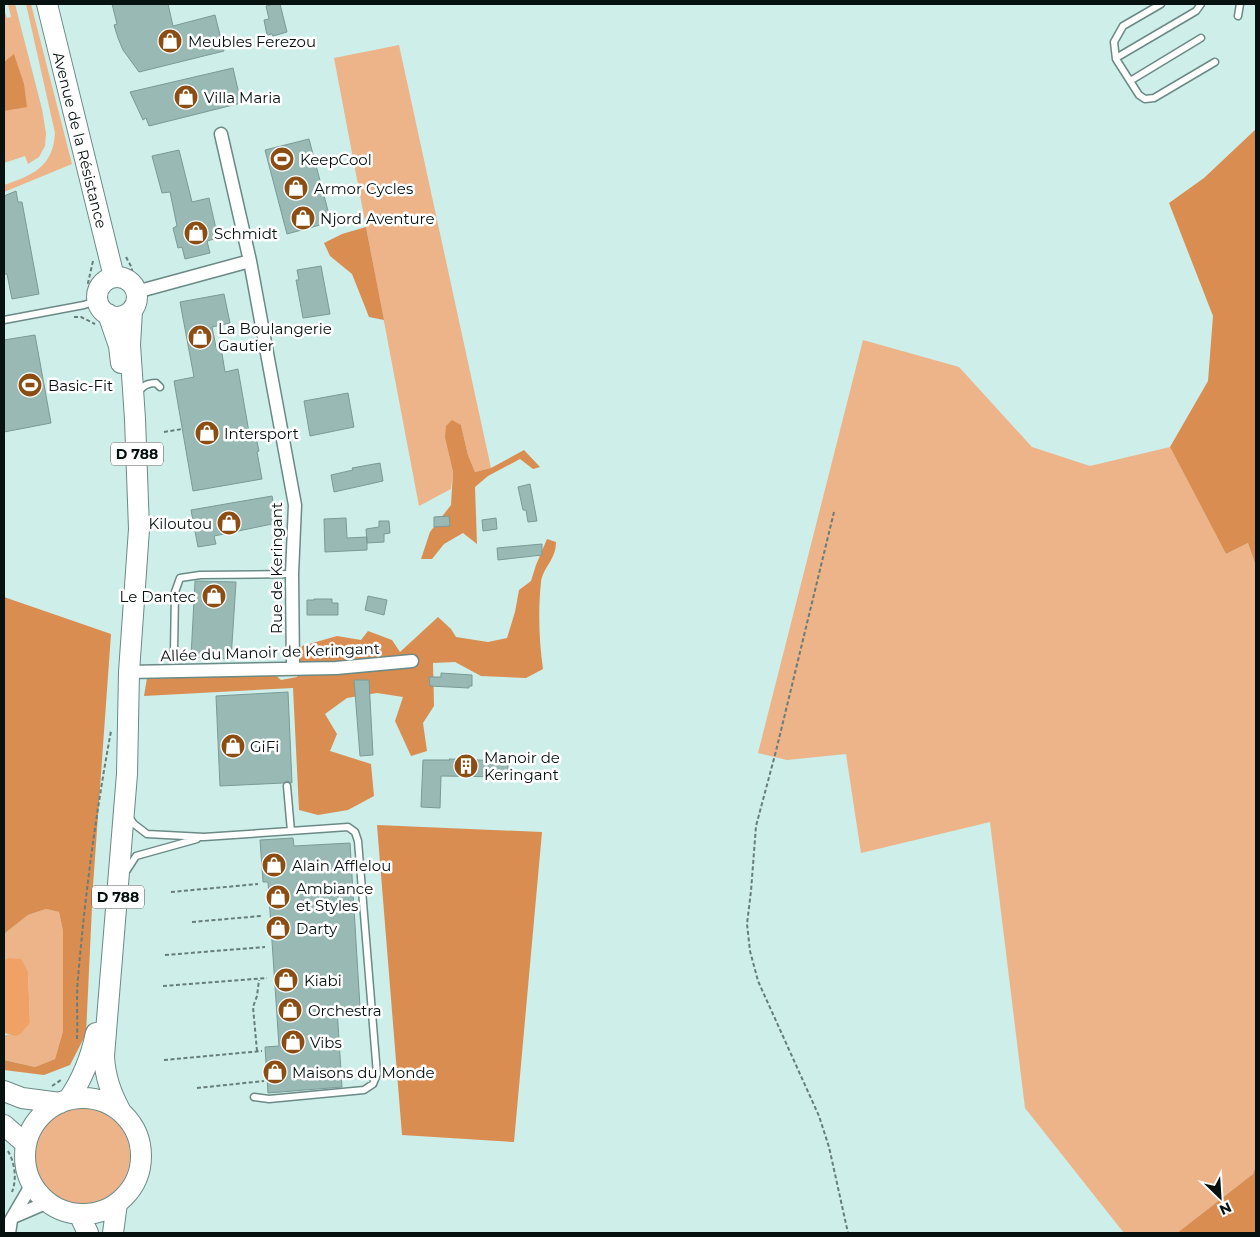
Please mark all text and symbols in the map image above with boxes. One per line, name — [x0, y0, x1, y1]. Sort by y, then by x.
shop icon: Meubles Ferezou — [157, 28, 183, 54]
place label: Meubles Ferezou — [188, 32, 316, 51]
street label: Avenue de la Résistance — [49, 50, 111, 230]
shop icon: Villa Maria — [173, 84, 199, 110]
place label: Villa Maria — [204, 88, 281, 107]
sports icon: KeepCool — [269, 146, 295, 172]
place label: KeepCool — [300, 150, 372, 169]
shop icon: Armor Cycles — [283, 175, 309, 201]
place label: Armor Cycles — [314, 179, 413, 198]
shop icon: Njord Aventure — [290, 205, 316, 231]
place label: Njord Aventure — [320, 209, 434, 228]
shop icon: Schmidt — [183, 220, 209, 246]
place label: Schmidt — [214, 224, 278, 243]
place label: La Boulangerie Gautier — [218, 319, 332, 355]
shop icon: La Boulangerie Gautier — [187, 324, 213, 350]
sports icon: Basic-Fit — [17, 372, 43, 398]
place label: Basic-Fit — [48, 376, 113, 395]
shop icon: Intersport — [194, 420, 220, 446]
place label: Intersport — [224, 424, 299, 443]
road number: D 788 — [111, 442, 163, 466]
street label: Rue de Keringant — [267, 502, 286, 634]
shop icon: Kiloutou — [216, 510, 242, 536]
place label: Kiloutou — [148, 514, 212, 533]
shop icon: Le Dantec — [201, 583, 227, 609]
place label: Le Dantec — [120, 587, 196, 606]
street label: Allée du Manoir de Keringant — [160, 639, 380, 665]
shop icon: GiFi — [220, 733, 246, 759]
place label: GiFi — [250, 737, 279, 756]
place label: Manoir de Keringant — [484, 748, 560, 784]
building icon: Manoir de Keringant — [453, 753, 479, 779]
shop icon: Alain Afflelou — [261, 852, 287, 878]
place label: Alain Afflelou — [292, 856, 391, 875]
place label: Ambiance et Styles — [296, 879, 373, 915]
shop icon: Ambiance et Styles — [265, 884, 291, 910]
road number: D 788 — [92, 886, 144, 909]
shop icon: Darty — [265, 915, 291, 941]
place label: Darty — [296, 919, 338, 938]
shop icon: Kiabi — [273, 967, 299, 993]
place label: Kiabi — [304, 971, 342, 990]
shop icon: Orchestra — [277, 997, 303, 1023]
place label: Orchestra — [308, 1001, 382, 1020]
shop icon: Vibs — [280, 1029, 306, 1055]
place label: Vibs — [310, 1033, 342, 1052]
shop icon: Maisons du Monde — [262, 1059, 288, 1085]
place label: Maisons du Monde — [292, 1063, 435, 1082]
north arrow — [1195, 1172, 1245, 1222]
text: N — [1217, 1198, 1234, 1219]

